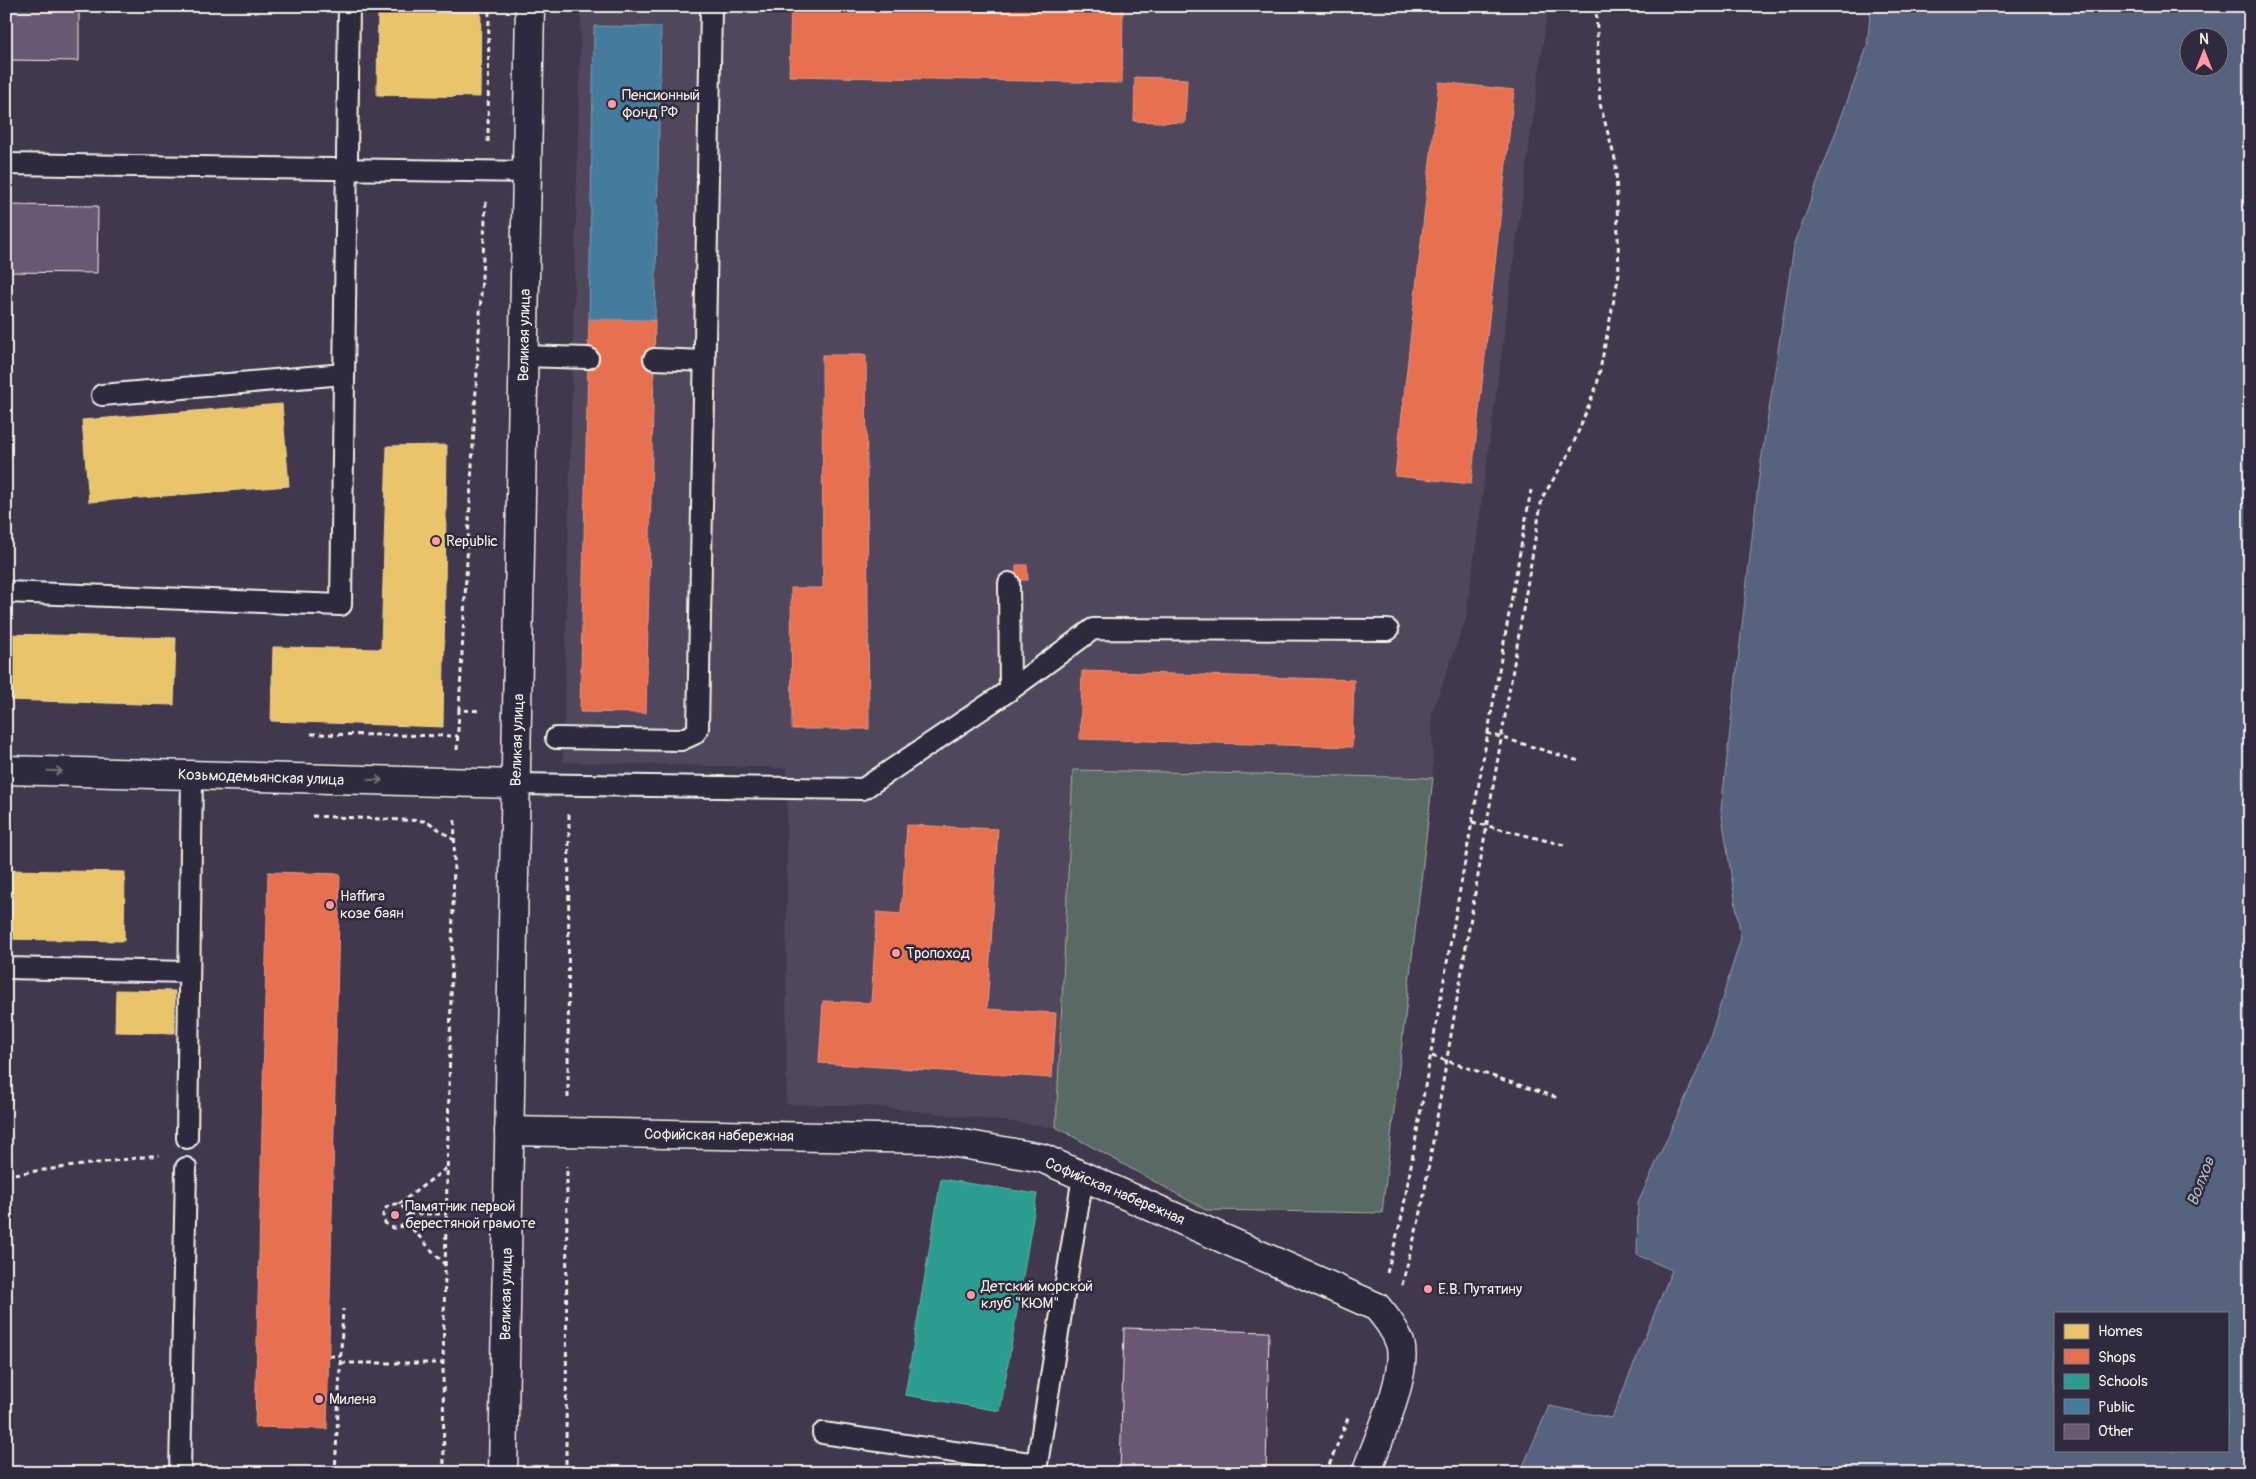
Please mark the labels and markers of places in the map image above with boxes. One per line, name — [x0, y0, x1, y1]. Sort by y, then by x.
place label: Пенсионный фонд РФ — [622, 86, 700, 122]
marker: Пенсионный фонд РФ — [606, 98, 618, 110]
place label: Republic — [446, 532, 498, 551]
marker: Republic — [430, 535, 442, 547]
place label: Наffига козе баян — [340, 887, 404, 923]
marker: Наffига козе баян — [324, 899, 336, 911]
place label: Тропоход — [906, 944, 970, 963]
marker: Тропоход — [890, 947, 902, 959]
place label: Памятник первой берестяной грамоте — [405, 1197, 536, 1233]
marker: Памятник первой берестяной грамоте — [389, 1209, 401, 1221]
place label: Детский морской клуб "КЮМ" — [980, 1277, 1093, 1313]
place label: Е.В. Путятину — [1438, 1280, 1523, 1299]
marker: Е.В. Путятину — [1422, 1283, 1434, 1295]
marker: Детский морской клуб "КЮМ" — [965, 1289, 977, 1301]
place label: Милена — [329, 1390, 376, 1409]
marker: Милена — [313, 1393, 325, 1405]

